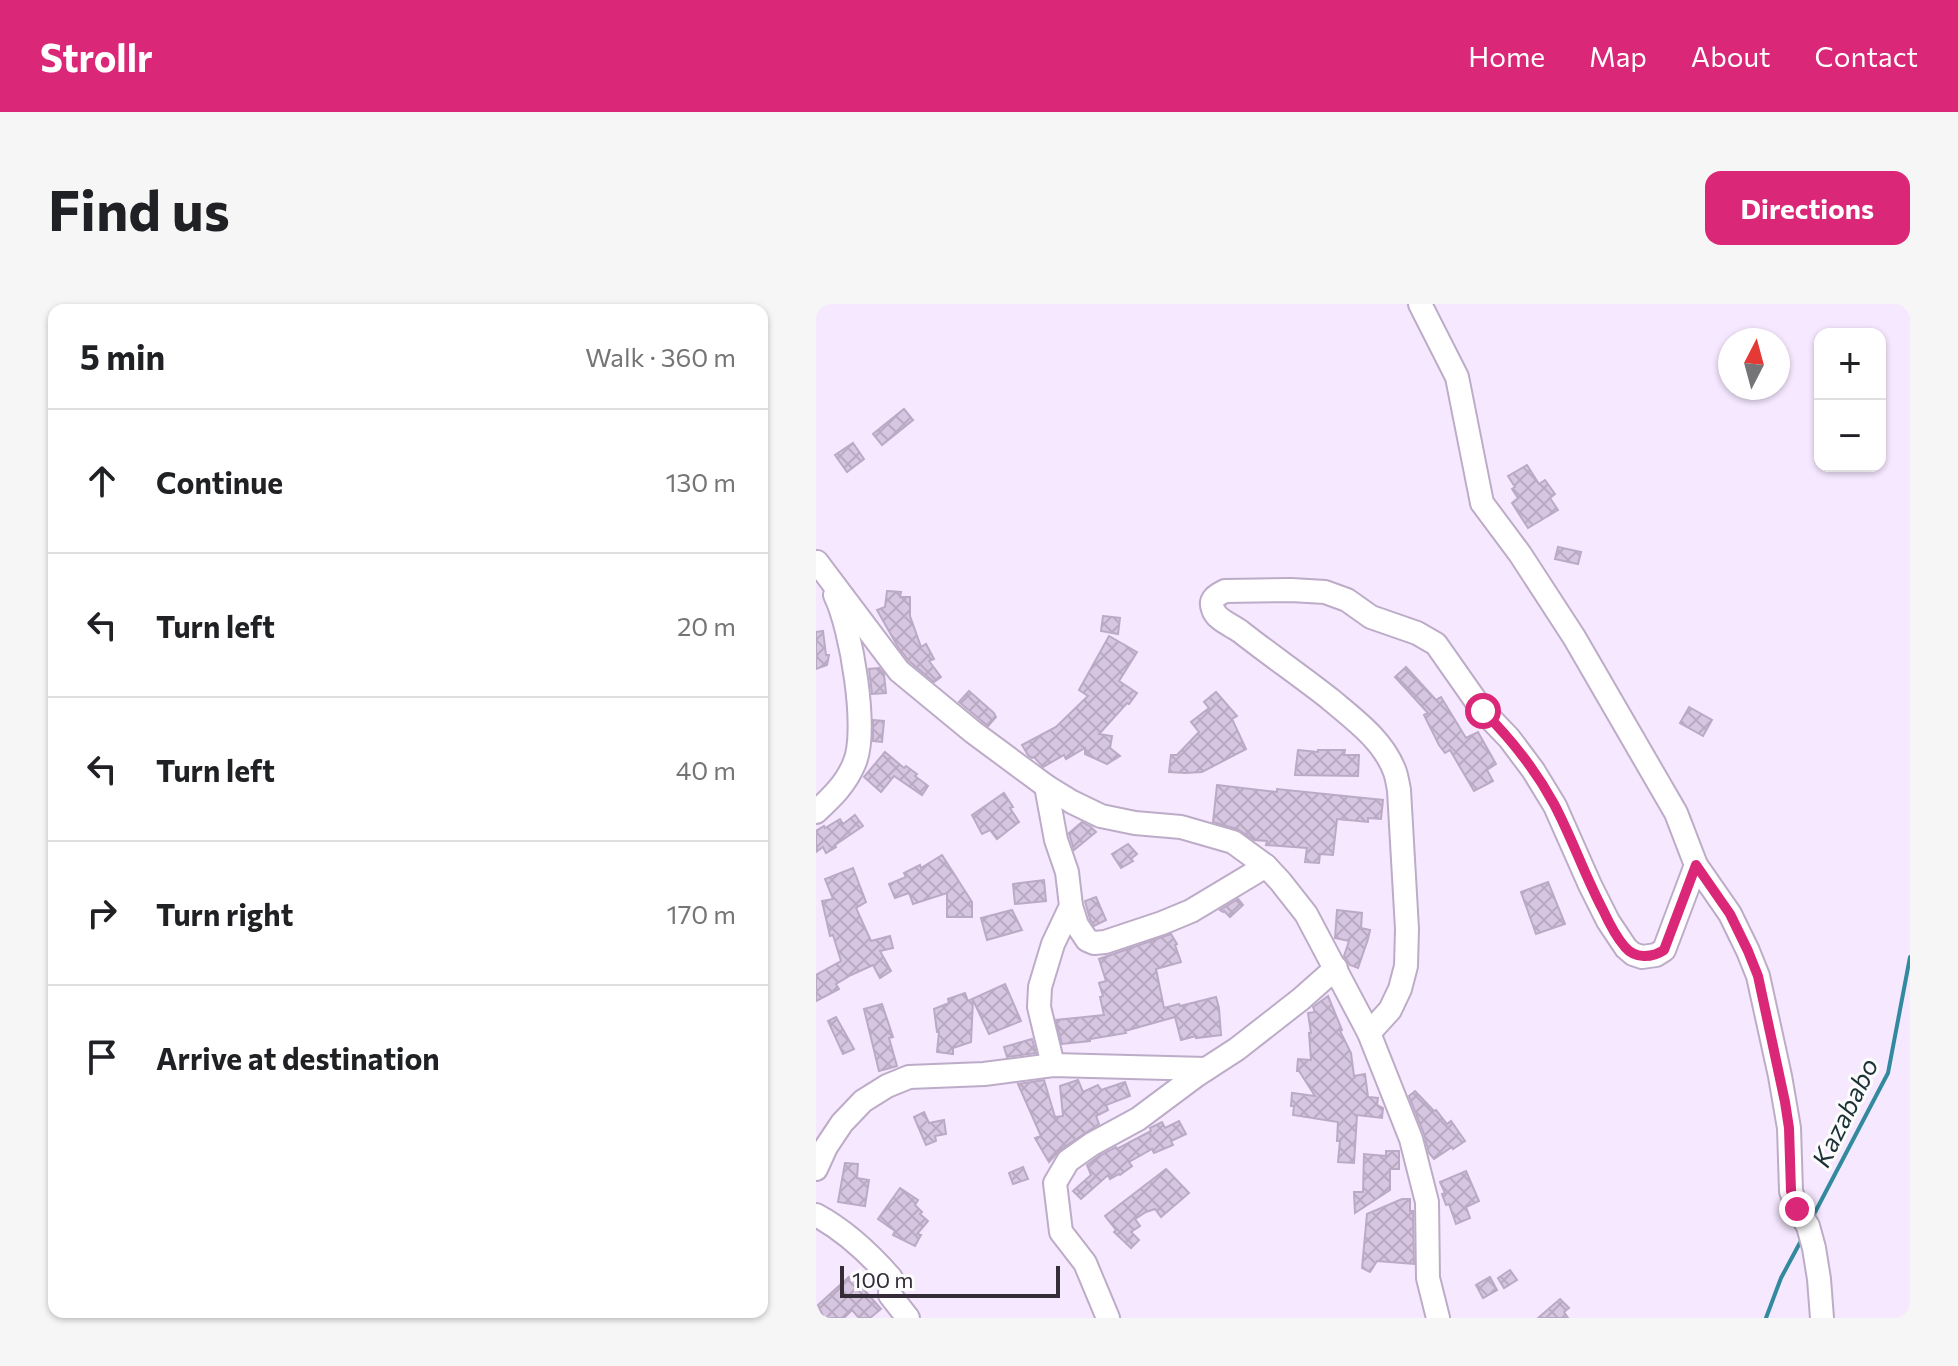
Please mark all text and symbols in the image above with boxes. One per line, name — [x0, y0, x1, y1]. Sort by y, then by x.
text: Strollr — [40, 33, 153, 80]
text: Home — [1468, 39, 1545, 73]
text: Map — [1589, 39, 1647, 73]
text: About — [1691, 39, 1771, 73]
text: Contact — [1815, 39, 1918, 73]
button: Directions — [1705, 171, 1910, 245]
text: Find us — [48, 174, 230, 243]
north arrow — [1718, 328, 1790, 400]
map controls — [1814, 328, 1886, 472]
button: + — [1814, 328, 1886, 400]
text: 5 min — [80, 335, 165, 377]
text: Walk · 360 m — [585, 341, 736, 372]
button: − — [1814, 400, 1886, 472]
icon: ahead — [80, 459, 124, 503]
text: Continue — [156, 463, 283, 500]
text: 130 m — [665, 466, 736, 497]
icon: left — [80, 603, 124, 647]
text: Turn left — [156, 607, 275, 644]
text: 20 m — [677, 610, 736, 641]
route start — [1465, 693, 1501, 729]
icon: left — [80, 747, 124, 791]
text: Turn left — [156, 751, 275, 788]
text: 40 m — [676, 754, 736, 785]
icon: right — [80, 891, 124, 935]
text: Turn right — [156, 895, 293, 932]
text: 170 m — [667, 898, 736, 929]
icon: arrive — [80, 1035, 124, 1079]
text: Arrive at destination — [156, 1039, 440, 1076]
water label: Kazababo — [1804, 1052, 1884, 1172]
route end — [1779, 1191, 1815, 1227]
scale bar — [840, 1262, 1060, 1298]
text: 100 m — [852, 1266, 914, 1293]

